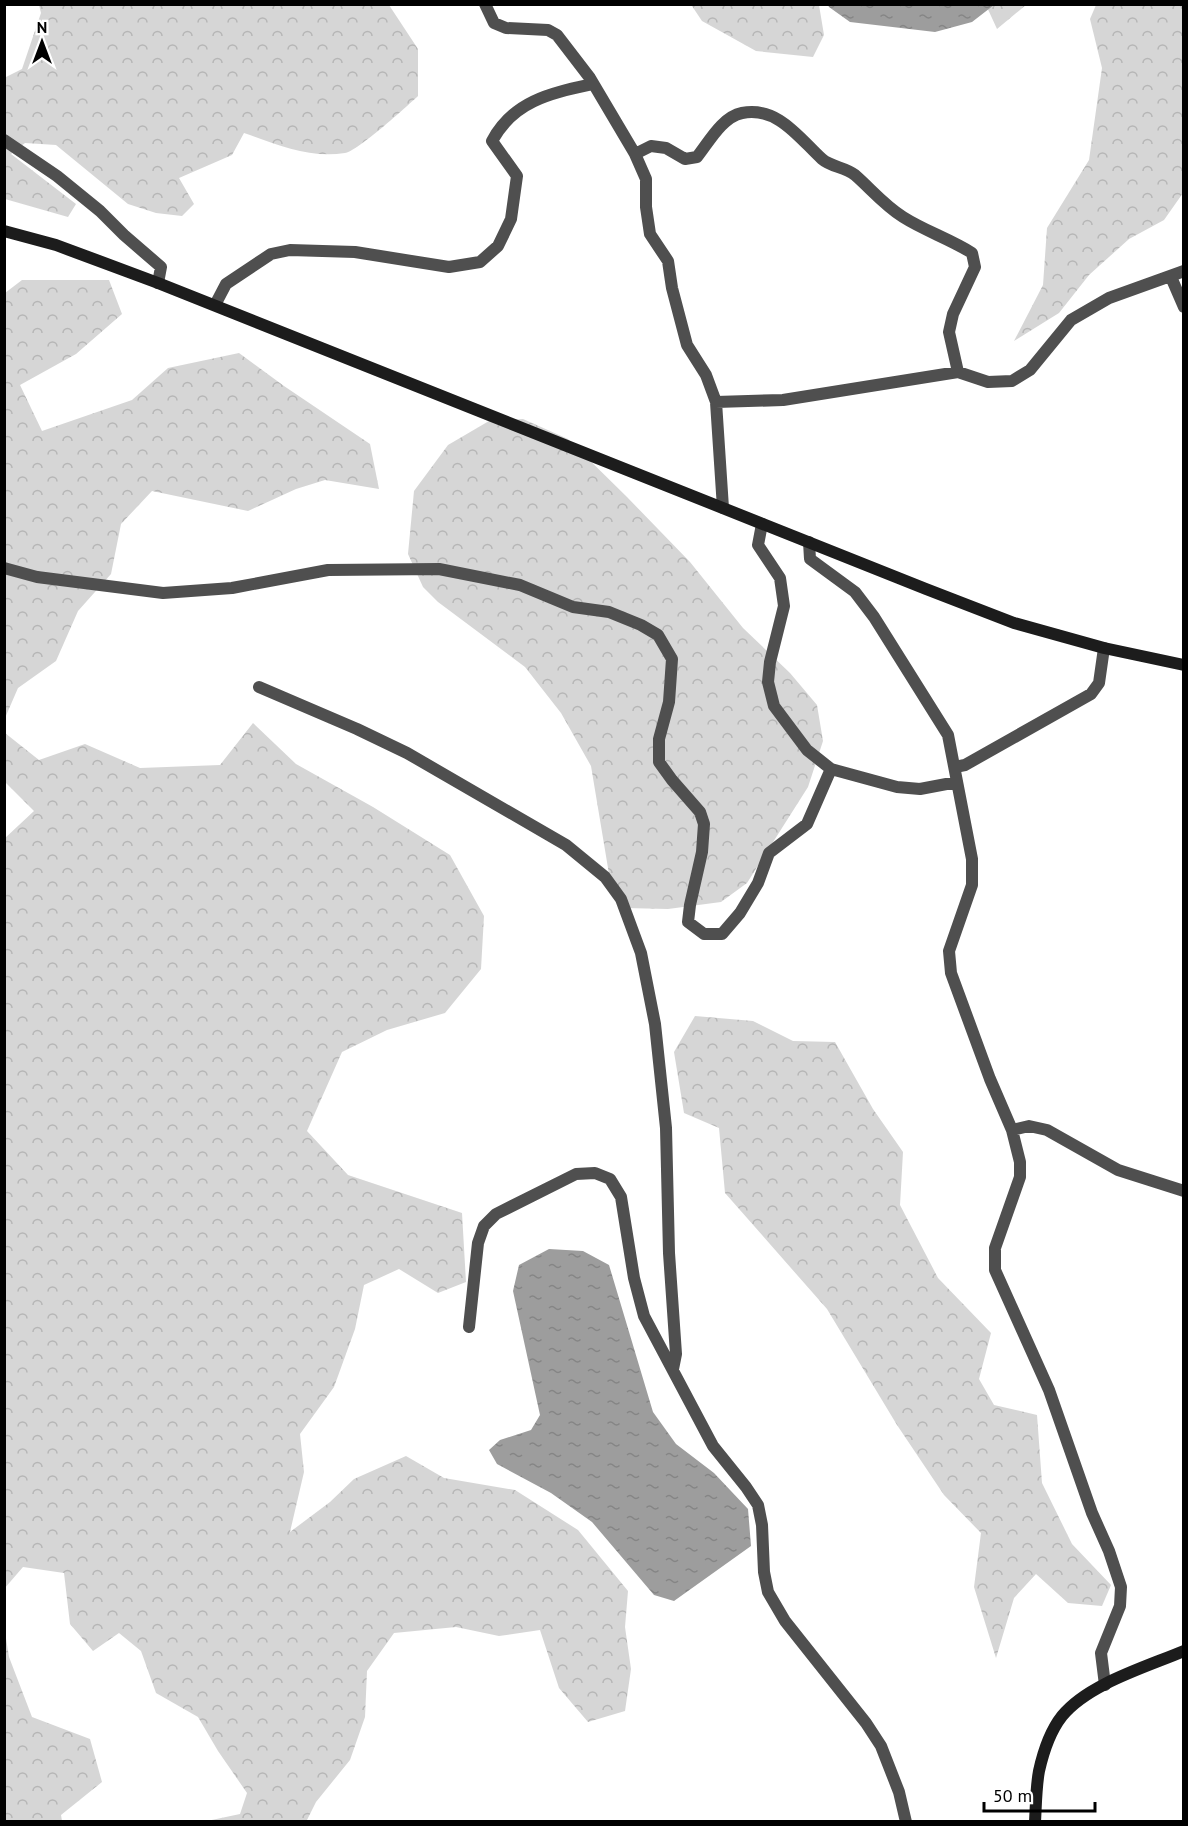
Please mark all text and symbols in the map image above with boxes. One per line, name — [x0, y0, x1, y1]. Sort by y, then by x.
north arrow — [12, 12, 72, 72]
text: N — [37, 17, 47, 37]
scale bar — [984, 1775, 1095, 1813]
text: 50 m — [993, 1784, 1032, 1807]

